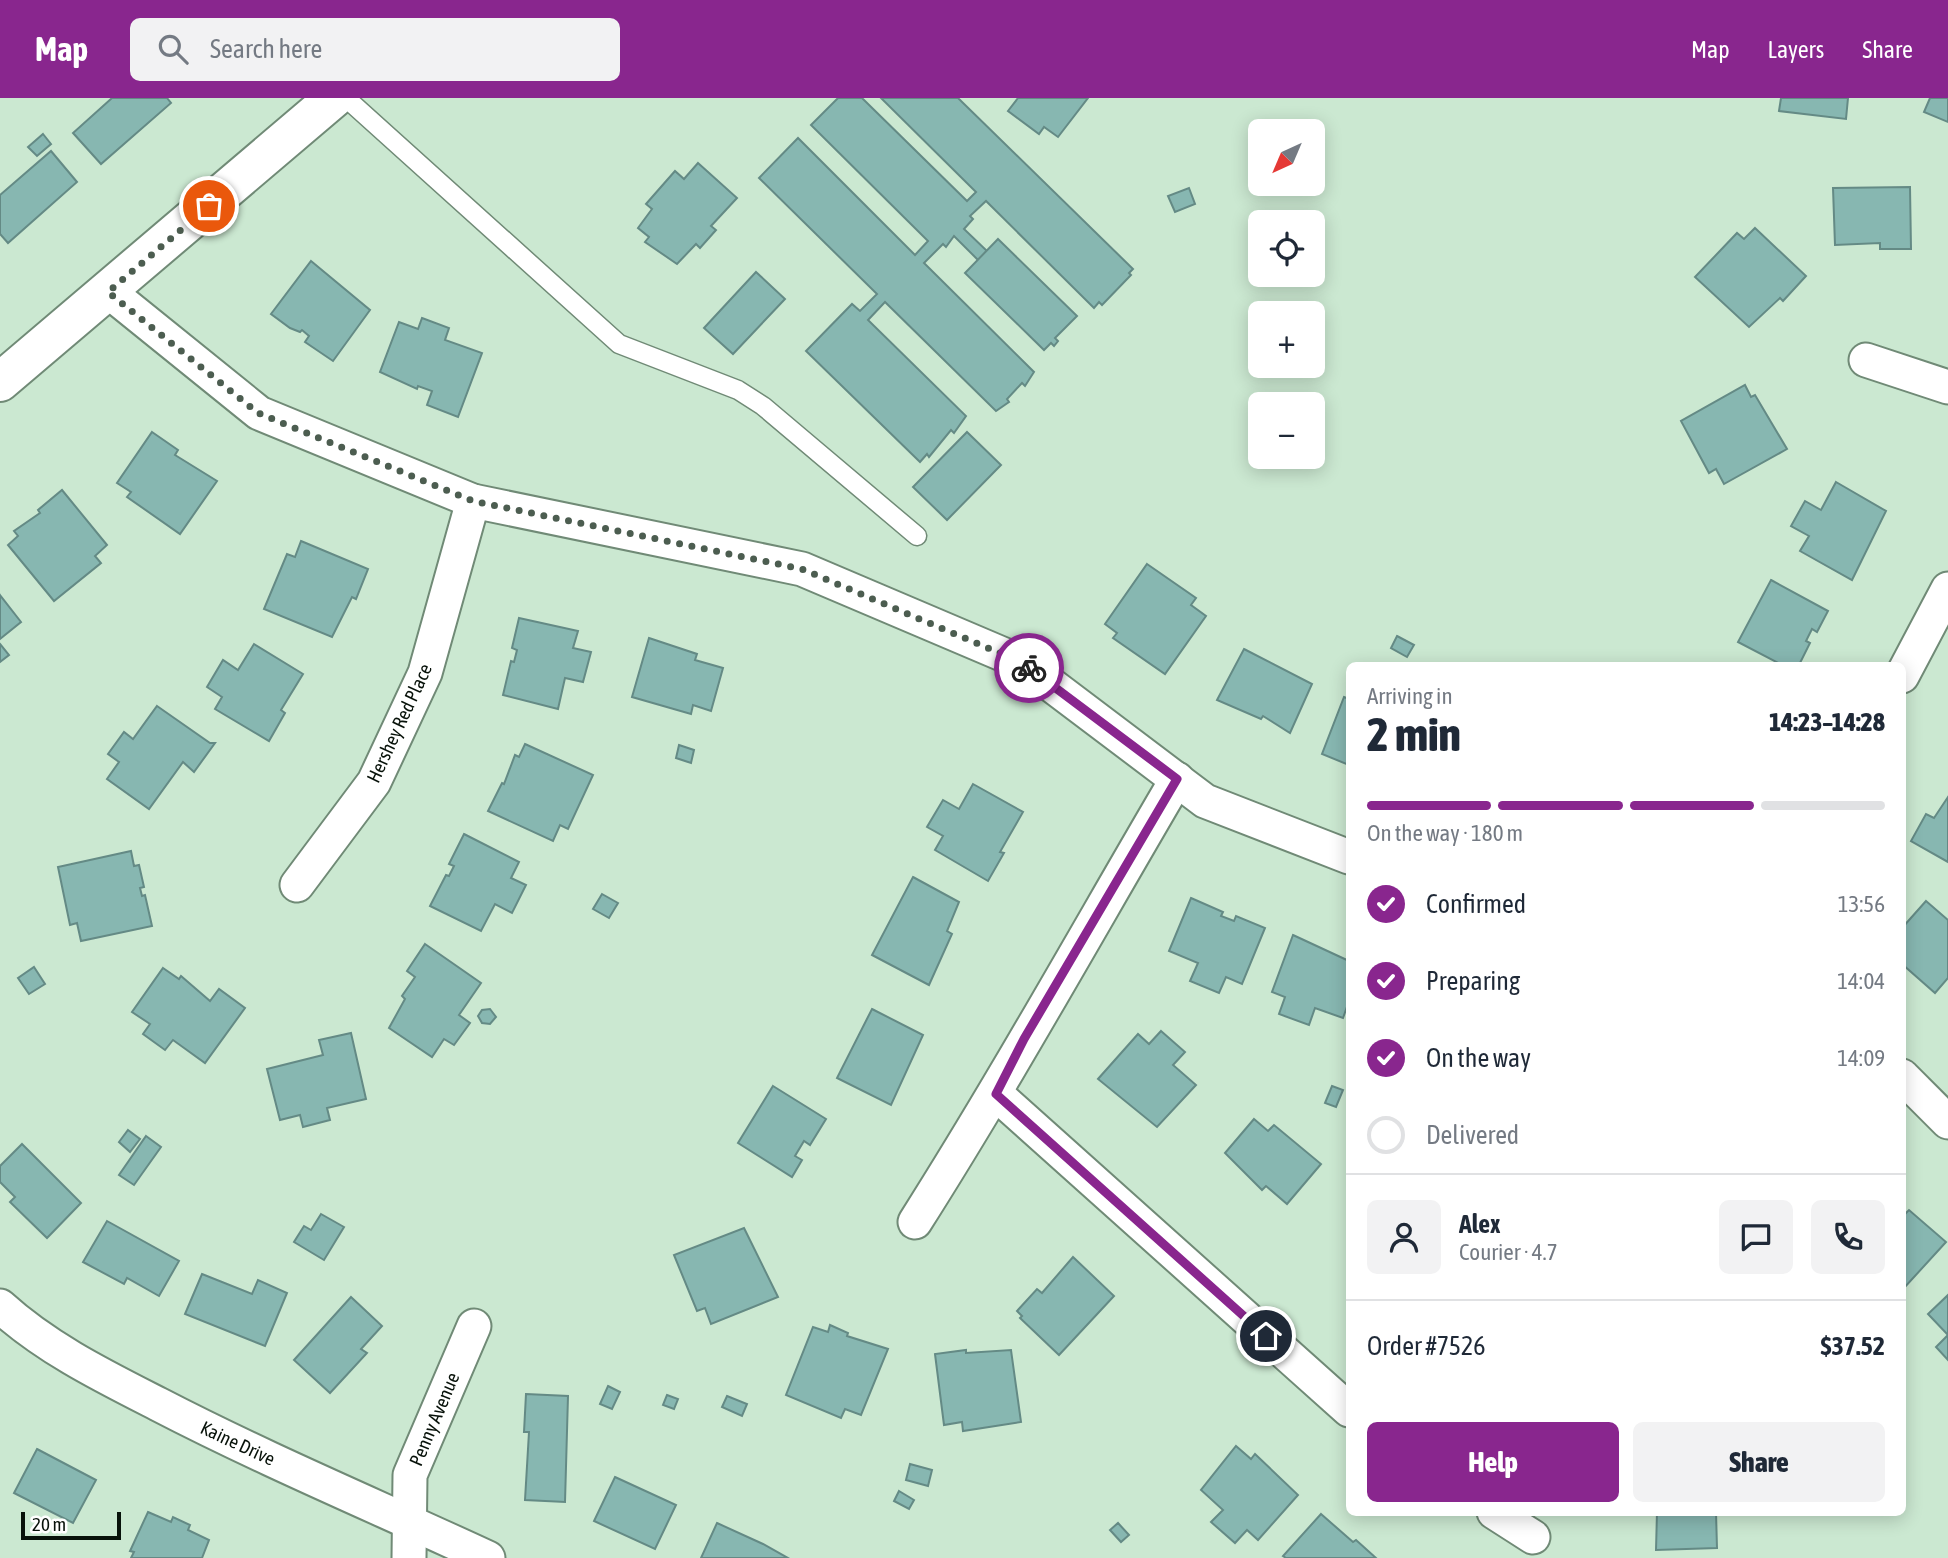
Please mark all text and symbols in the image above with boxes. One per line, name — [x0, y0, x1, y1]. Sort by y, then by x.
search box — [130, 18, 620, 81]
text: Map — [35, 30, 88, 68]
icon: search — [154, 30, 192, 68]
text: Search here — [210, 34, 322, 64]
text: Map — [1691, 36, 1730, 63]
text: Layers — [1768, 36, 1824, 63]
text: Share — [1862, 36, 1913, 63]
north arrow — [1248, 119, 1325, 196]
map controls — [1248, 119, 1325, 469]
pin — [179, 176, 239, 236]
icon: bag — [190, 187, 228, 225]
button: locate — [1248, 210, 1325, 287]
button: + — [1248, 301, 1325, 378]
button: − — [1248, 392, 1325, 469]
courier — [994, 633, 1064, 703]
icon: bike — [1010, 649, 1048, 687]
street label: Hershey Red Place — [362, 660, 436, 786]
text: Arriving in — [1367, 683, 1453, 709]
text: 14:23–14:28 — [1769, 707, 1885, 737]
text: 2 min — [1367, 708, 1461, 761]
text: On the way · 180 m — [1367, 820, 1523, 846]
icon: check — [1367, 885, 1405, 923]
text: Confirmed — [1426, 889, 1526, 919]
text: 13:56 — [1838, 891, 1885, 917]
icon: check — [1367, 962, 1405, 1000]
text: Preparing — [1426, 966, 1520, 996]
text: 14:04 — [1837, 968, 1885, 994]
icon: check — [1367, 1039, 1405, 1077]
text: On the way — [1426, 1043, 1531, 1073]
text: 14:09 — [1837, 1045, 1885, 1071]
text: Delivered — [1426, 1120, 1519, 1150]
button: person — [1367, 1200, 1441, 1274]
button: chat — [1719, 1200, 1793, 1274]
button: phone — [1811, 1200, 1885, 1274]
text: Alex — [1459, 1209, 1500, 1239]
text: Courier · 4.7 — [1459, 1239, 1558, 1265]
pin — [1236, 1306, 1296, 1366]
icon: home — [1247, 1317, 1285, 1355]
text: Order #7526 — [1367, 1331, 1486, 1361]
text: $37.52 — [1821, 1331, 1885, 1361]
street label: Penny Avenue — [404, 1369, 464, 1469]
street label: Kaine Drive — [197, 1416, 279, 1470]
button: Help — [1367, 1422, 1619, 1502]
button: Share — [1633, 1422, 1885, 1502]
scale bar — [21, 1509, 121, 1541]
text: 20 m — [32, 1513, 66, 1535]

